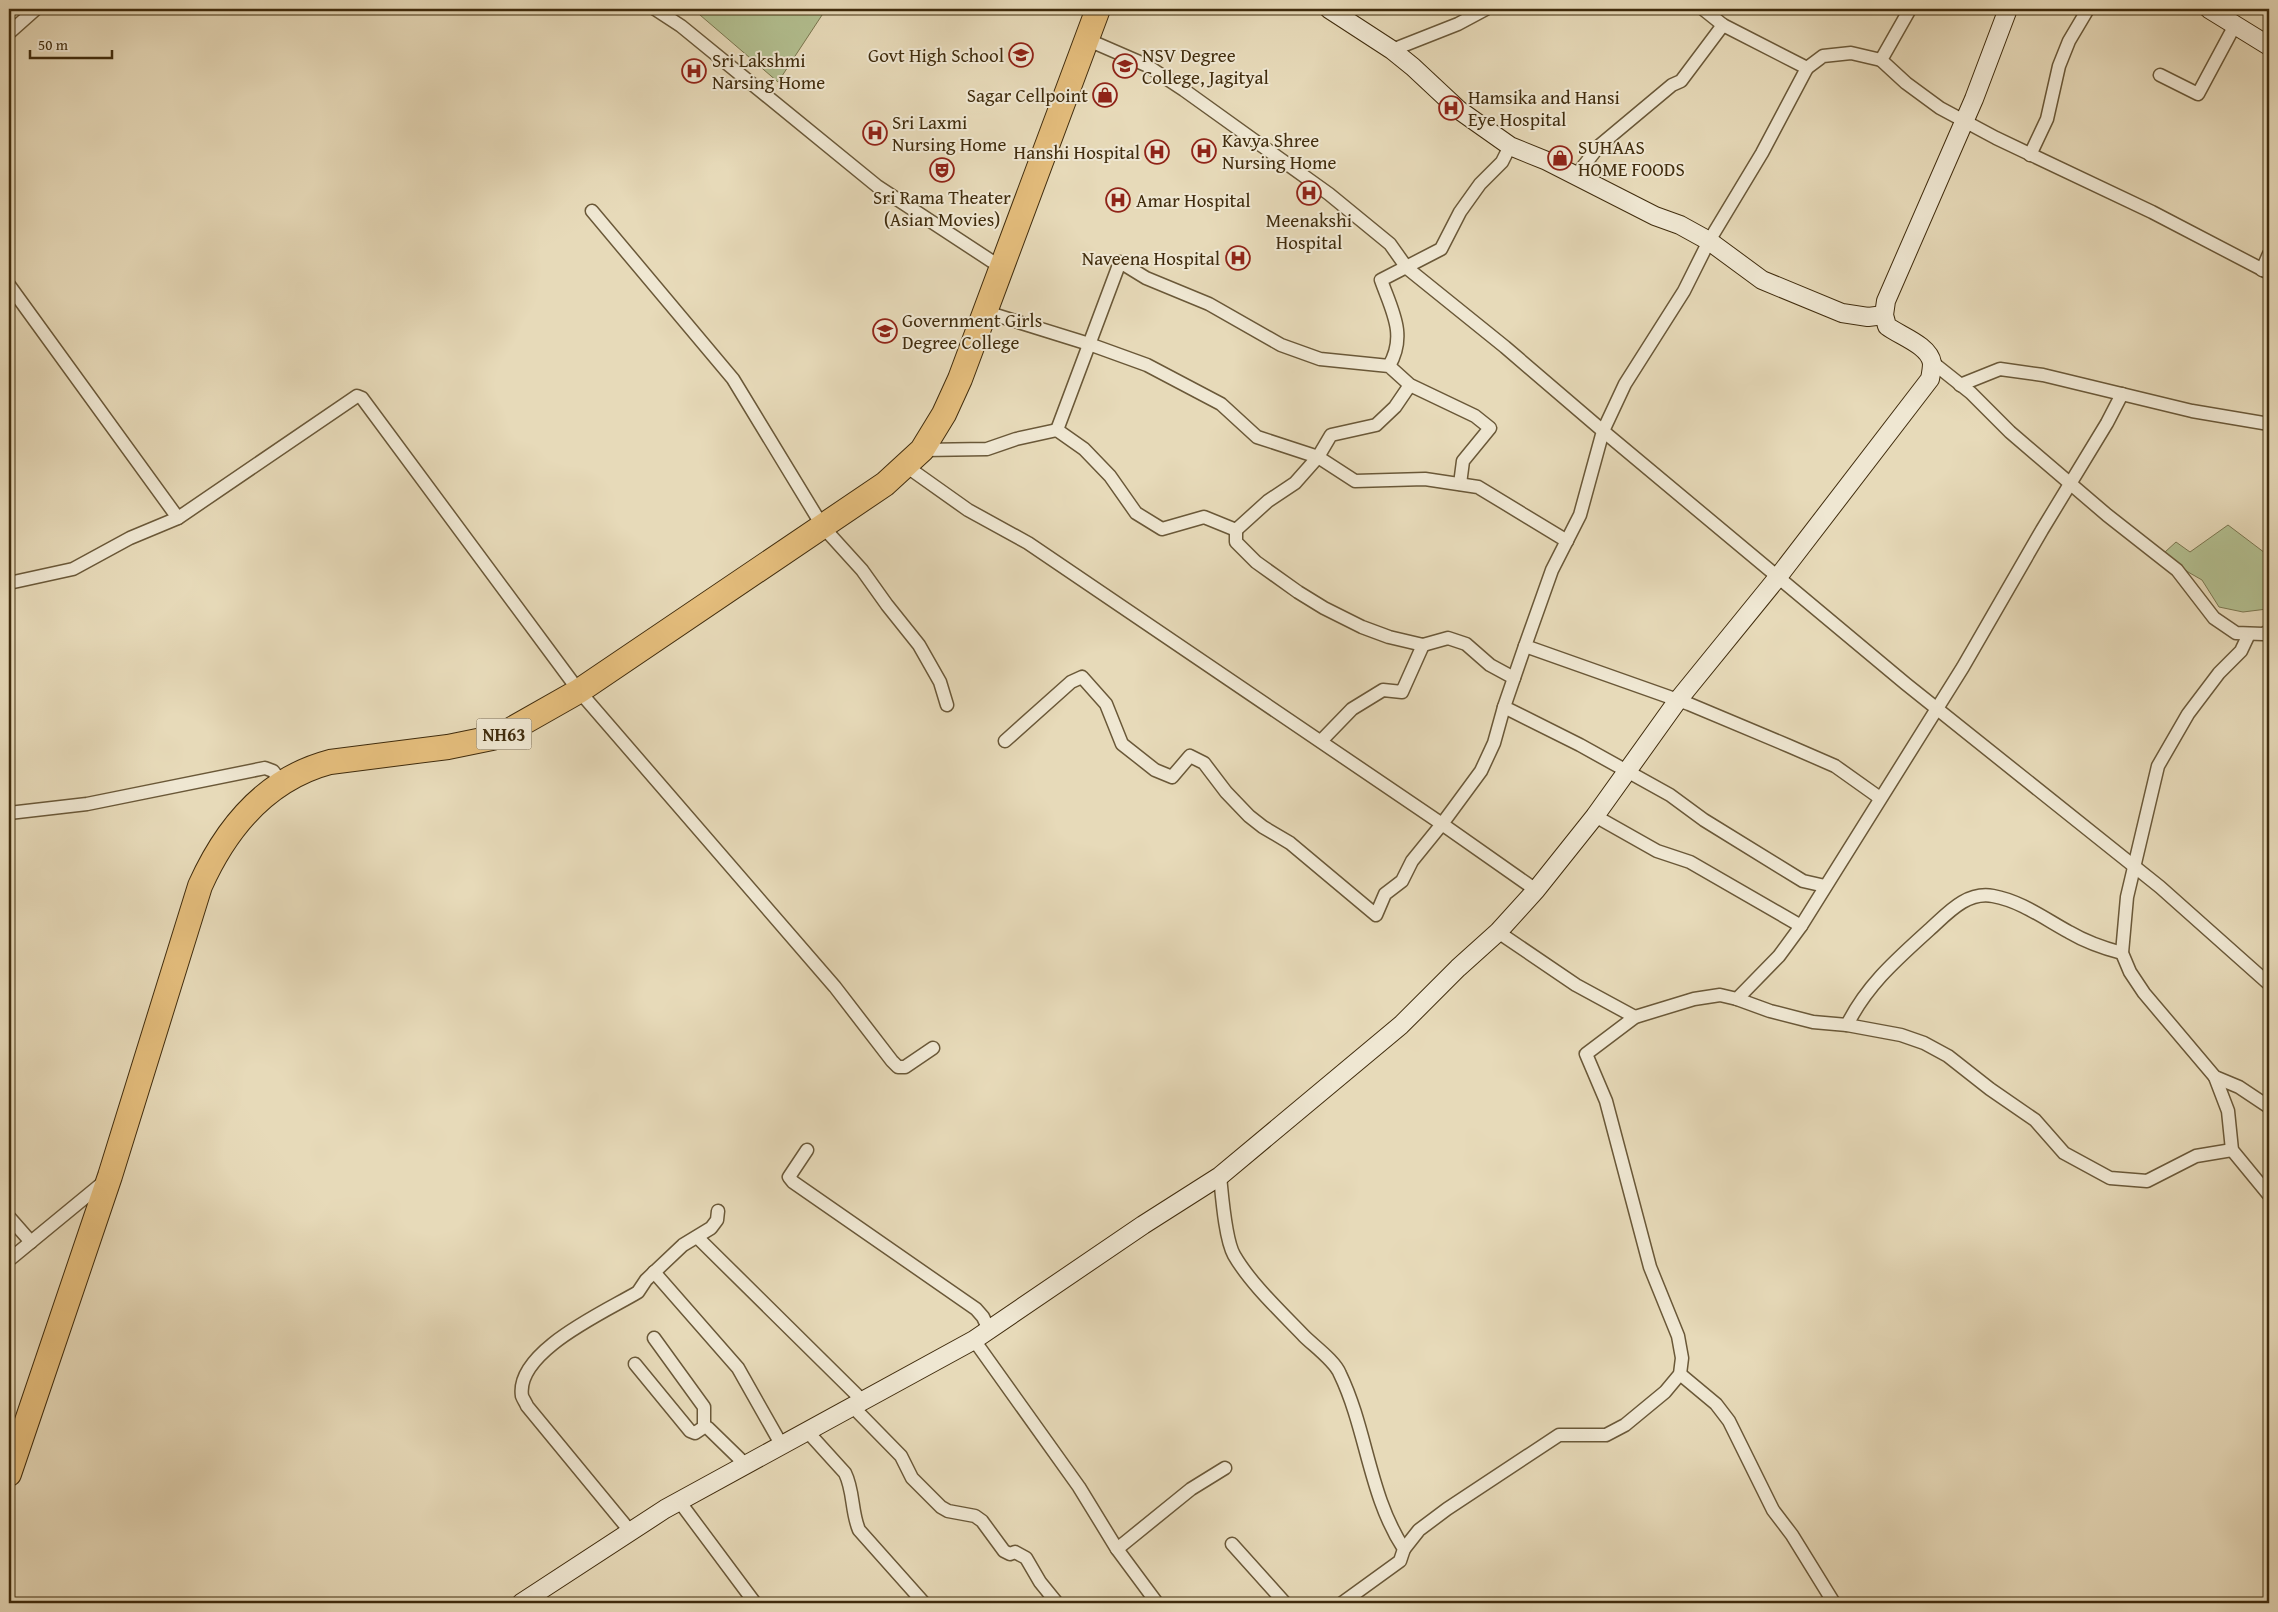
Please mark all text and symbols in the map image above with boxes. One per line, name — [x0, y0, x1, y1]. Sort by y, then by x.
scale bar — [30, 28, 112, 60]
text: 50 m — [38, 34, 69, 55]
place label: Govt High School — [868, 41, 1004, 69]
place label: NSV Degree College, Jagityal — [1142, 41, 1269, 91]
school or university icon: Govt High School — [1008, 42, 1034, 68]
place label: Sri Lakshmi Narsing Home — [712, 46, 825, 96]
school or university icon: NSV Degree College, Jagityal — [1112, 53, 1138, 79]
hospital icon: Sri Lakshmi Narsing Home — [681, 58, 707, 84]
place label: Sagar Cellpoint — [967, 81, 1088, 109]
shop icon: Sagar Cellpoint — [1092, 82, 1118, 108]
place label: Hamsika and Hansi Eye Hospital — [1468, 83, 1620, 133]
hospital icon: Hamsika and Hansi Eye Hospital — [1438, 95, 1464, 121]
place label: Sri Laxmi Nursing Home — [892, 108, 1007, 158]
hospital icon: Sri Laxmi Nursing Home — [862, 120, 888, 146]
place label: Kavya Shree Nursing Home — [1222, 126, 1337, 176]
place label: SUHAAS HOME FOODS — [1578, 133, 1685, 183]
place label: Hanshi Hospital — [1014, 138, 1140, 166]
hospital icon: Kavya Shree Nursing Home — [1191, 138, 1217, 164]
hospital icon: Hanshi Hospital — [1144, 139, 1170, 165]
shop icon: SUHAAS HOME FOODS — [1547, 145, 1573, 171]
theatre icon: Sri Rama Theater (Asian Movies) — [929, 157, 955, 183]
hospital icon: Meenakshi Hospital — [1296, 180, 1322, 206]
place label: Sri Rama Theater (Asian Movies) — [873, 183, 1011, 233]
place label: Amar Hospital — [1136, 186, 1251, 214]
hospital icon: Amar Hospital — [1105, 187, 1131, 213]
place label: Meenakshi Hospital — [1266, 206, 1352, 256]
place label: Naveena Hospital — [1082, 244, 1220, 272]
hospital icon: Naveena Hospital — [1225, 245, 1251, 271]
place label: Government Girls Degree College — [902, 306, 1042, 356]
school or university icon: Government Girls Degree College — [872, 318, 898, 344]
road number: NH63 — [476, 719, 532, 750]

